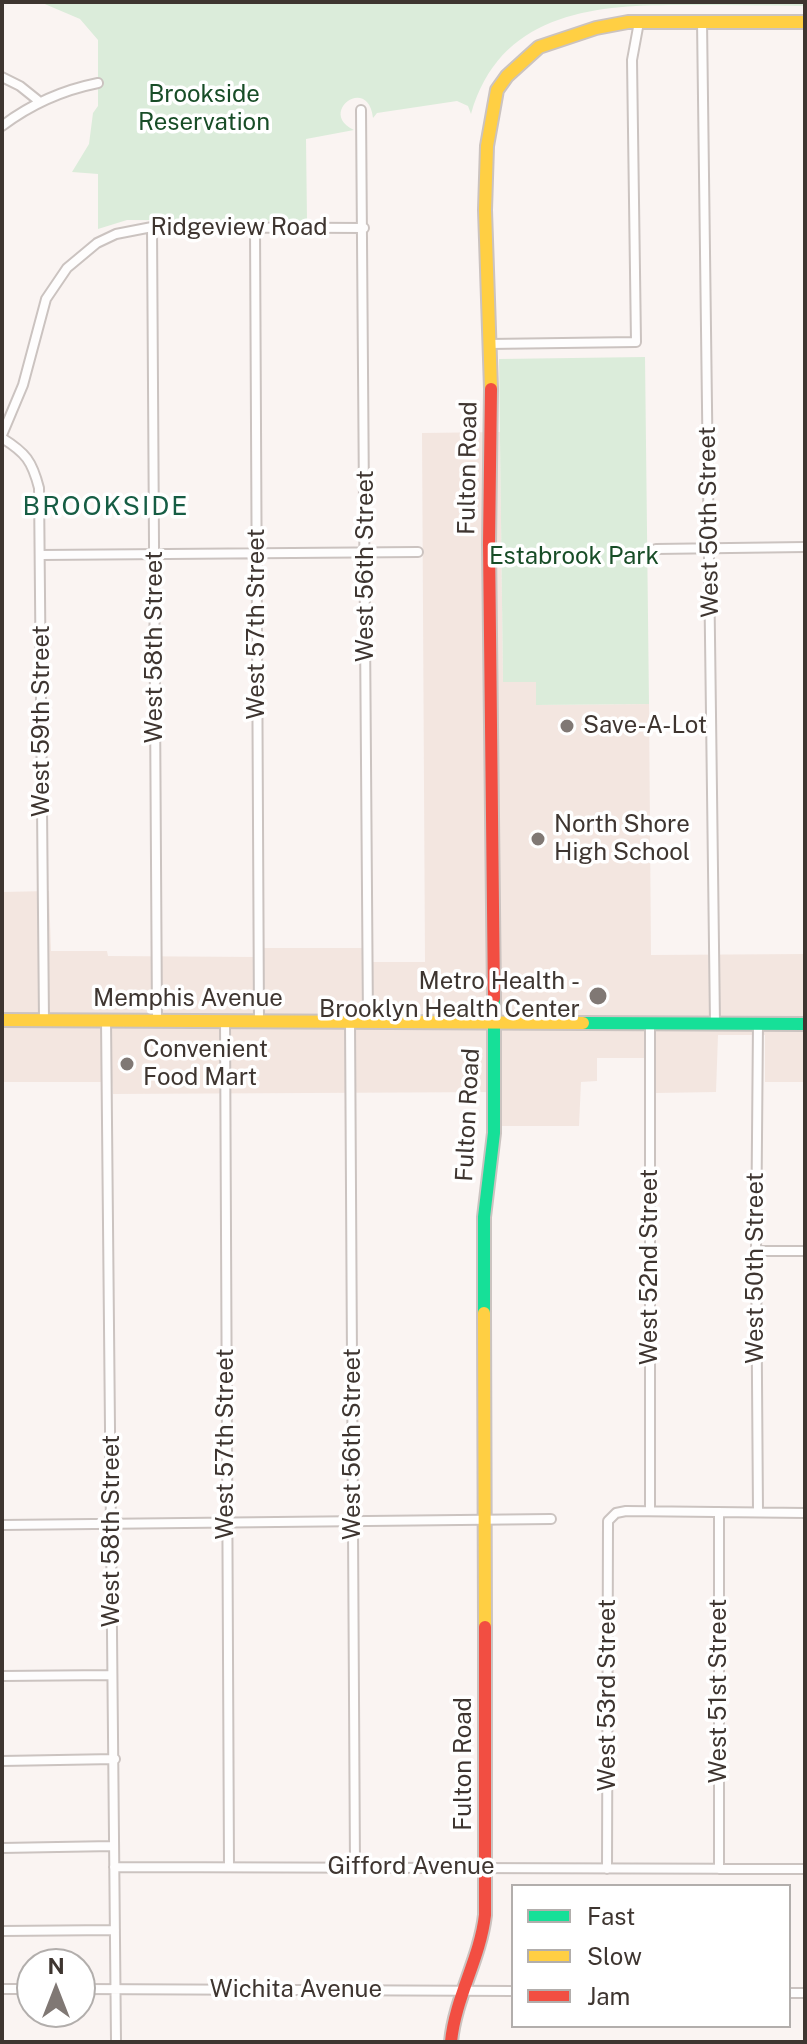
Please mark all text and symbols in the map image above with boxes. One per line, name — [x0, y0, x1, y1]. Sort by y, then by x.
park label: Brookside Reservation — [138, 81, 270, 137]
street label: Ridgeview Road — [150, 214, 328, 242]
street label: Fulton Road — [452, 401, 484, 535]
street label: West 50th Street — [693, 426, 725, 618]
street label: West 56th Street — [352, 470, 380, 662]
district label: BROOKSIDE — [23, 491, 189, 523]
street label: West 57th Street — [243, 528, 271, 720]
park label: Estabrook Park — [489, 543, 659, 571]
street label: West 58th Street — [141, 551, 169, 743]
street label: West 59th Street — [28, 625, 56, 817]
place label: Save-A-Lot — [583, 712, 707, 740]
marker: Save-A-Lot — [558, 717, 576, 735]
place label: North Shore High School — [554, 811, 690, 867]
marker: North Shore High School — [529, 830, 547, 848]
place label: Metro Health - Brooklyn Health Center — [319, 968, 580, 1024]
street label: Memphis Avenue — [93, 985, 283, 1013]
marker: Metro Health - Brooklyn Health Center — [587, 985, 609, 1007]
place label: Convenient Food Mart — [143, 1036, 268, 1092]
street label: Fulton Road — [450, 1048, 486, 1182]
marker: Convenient Food Mart — [118, 1055, 136, 1073]
street label: West 52nd Street — [636, 1169, 664, 1365]
street label: West 50th Street — [742, 1172, 770, 1364]
street label: West 57th Street — [212, 1348, 240, 1540]
street label: West 56th Street — [339, 1348, 367, 1540]
street label: West 58th Street — [98, 1435, 126, 1627]
street label: West 53rd Street — [594, 1599, 622, 1791]
street label: West 51st Street — [705, 1599, 733, 1783]
street label: Fulton Road — [450, 1697, 478, 1831]
street label: Gifford Avenue — [327, 1853, 495, 1881]
legend — [511, 1884, 791, 2028]
text: Fast — [587, 1902, 635, 1930]
text: Slow — [587, 1942, 642, 1970]
north arrow — [16, 1948, 96, 2028]
text: N — [47, 1953, 65, 1979]
street label: Wichita Avenue — [210, 1976, 382, 2004]
text: Jam — [587, 1982, 630, 2010]

